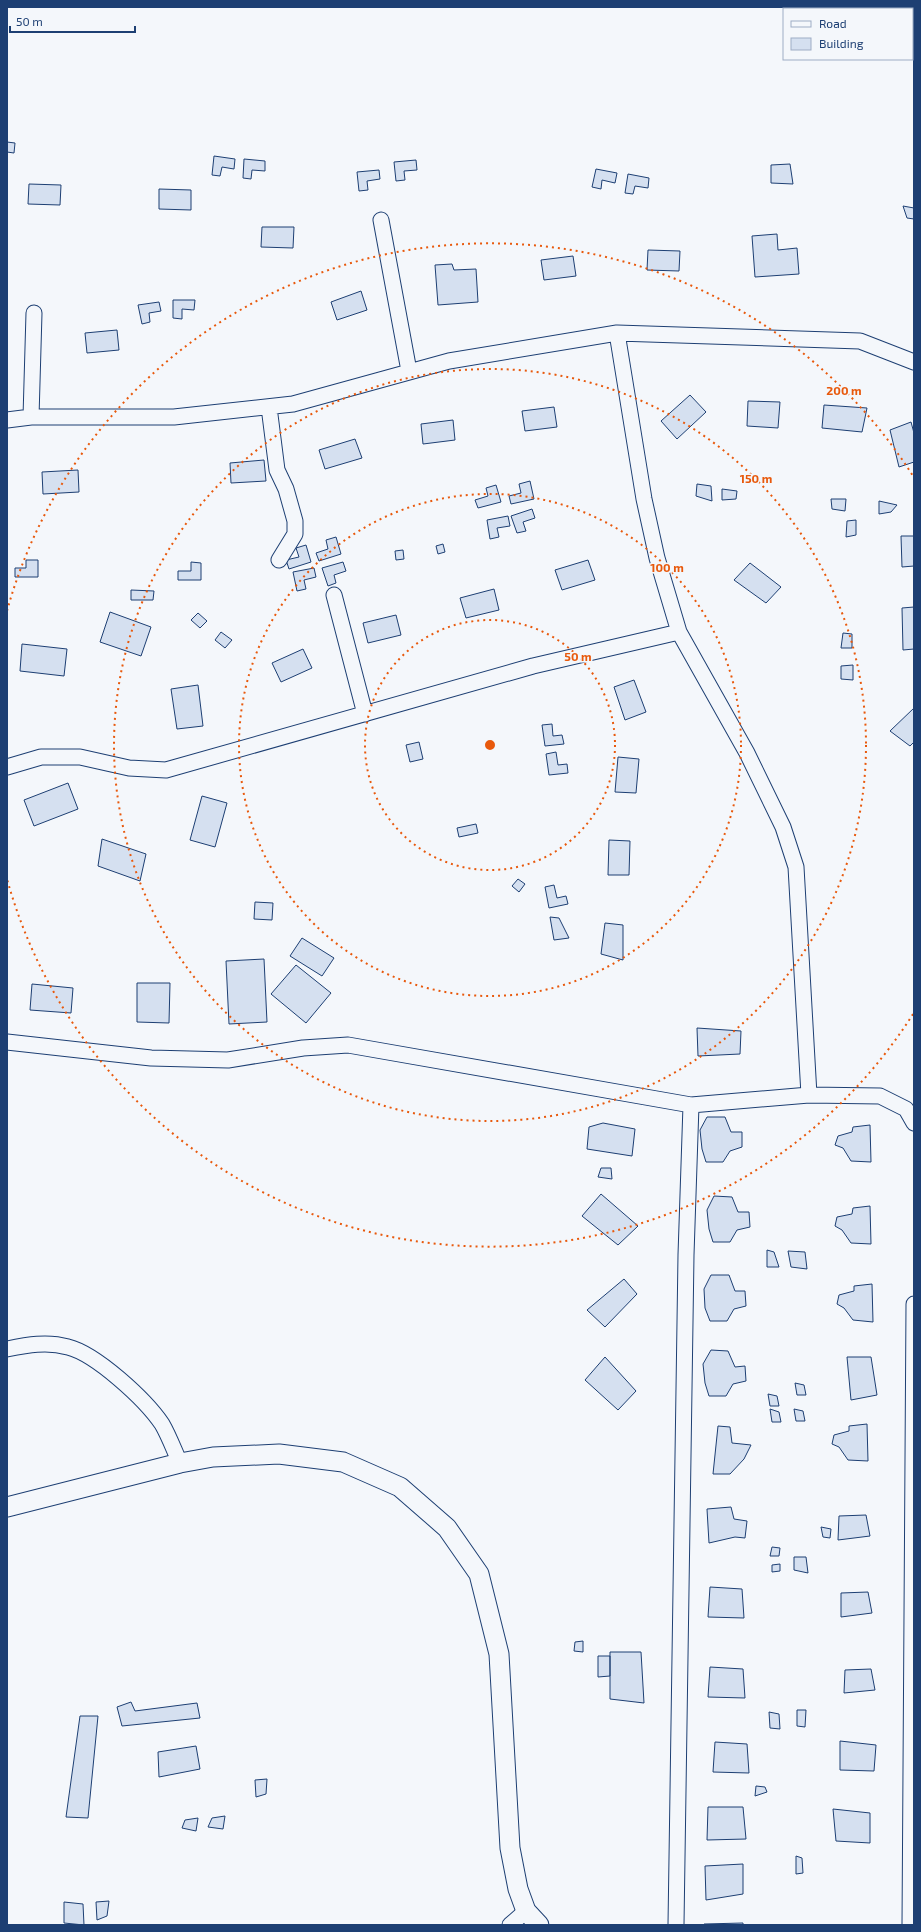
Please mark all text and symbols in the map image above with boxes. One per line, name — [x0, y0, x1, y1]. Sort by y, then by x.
scale bar — [10, 8, 135, 34]
legend — [783, 8, 913, 60]
text: 50 m — [16, 14, 43, 28]
text: Road — [819, 16, 847, 30]
text: Building — [819, 36, 864, 50]
text: 200 m — [826, 383, 862, 397]
text: 150 m — [740, 471, 772, 485]
text: 100 m — [650, 560, 684, 574]
text: 50 m — [564, 649, 592, 663]
centre of rings — [483, 738, 497, 752]

